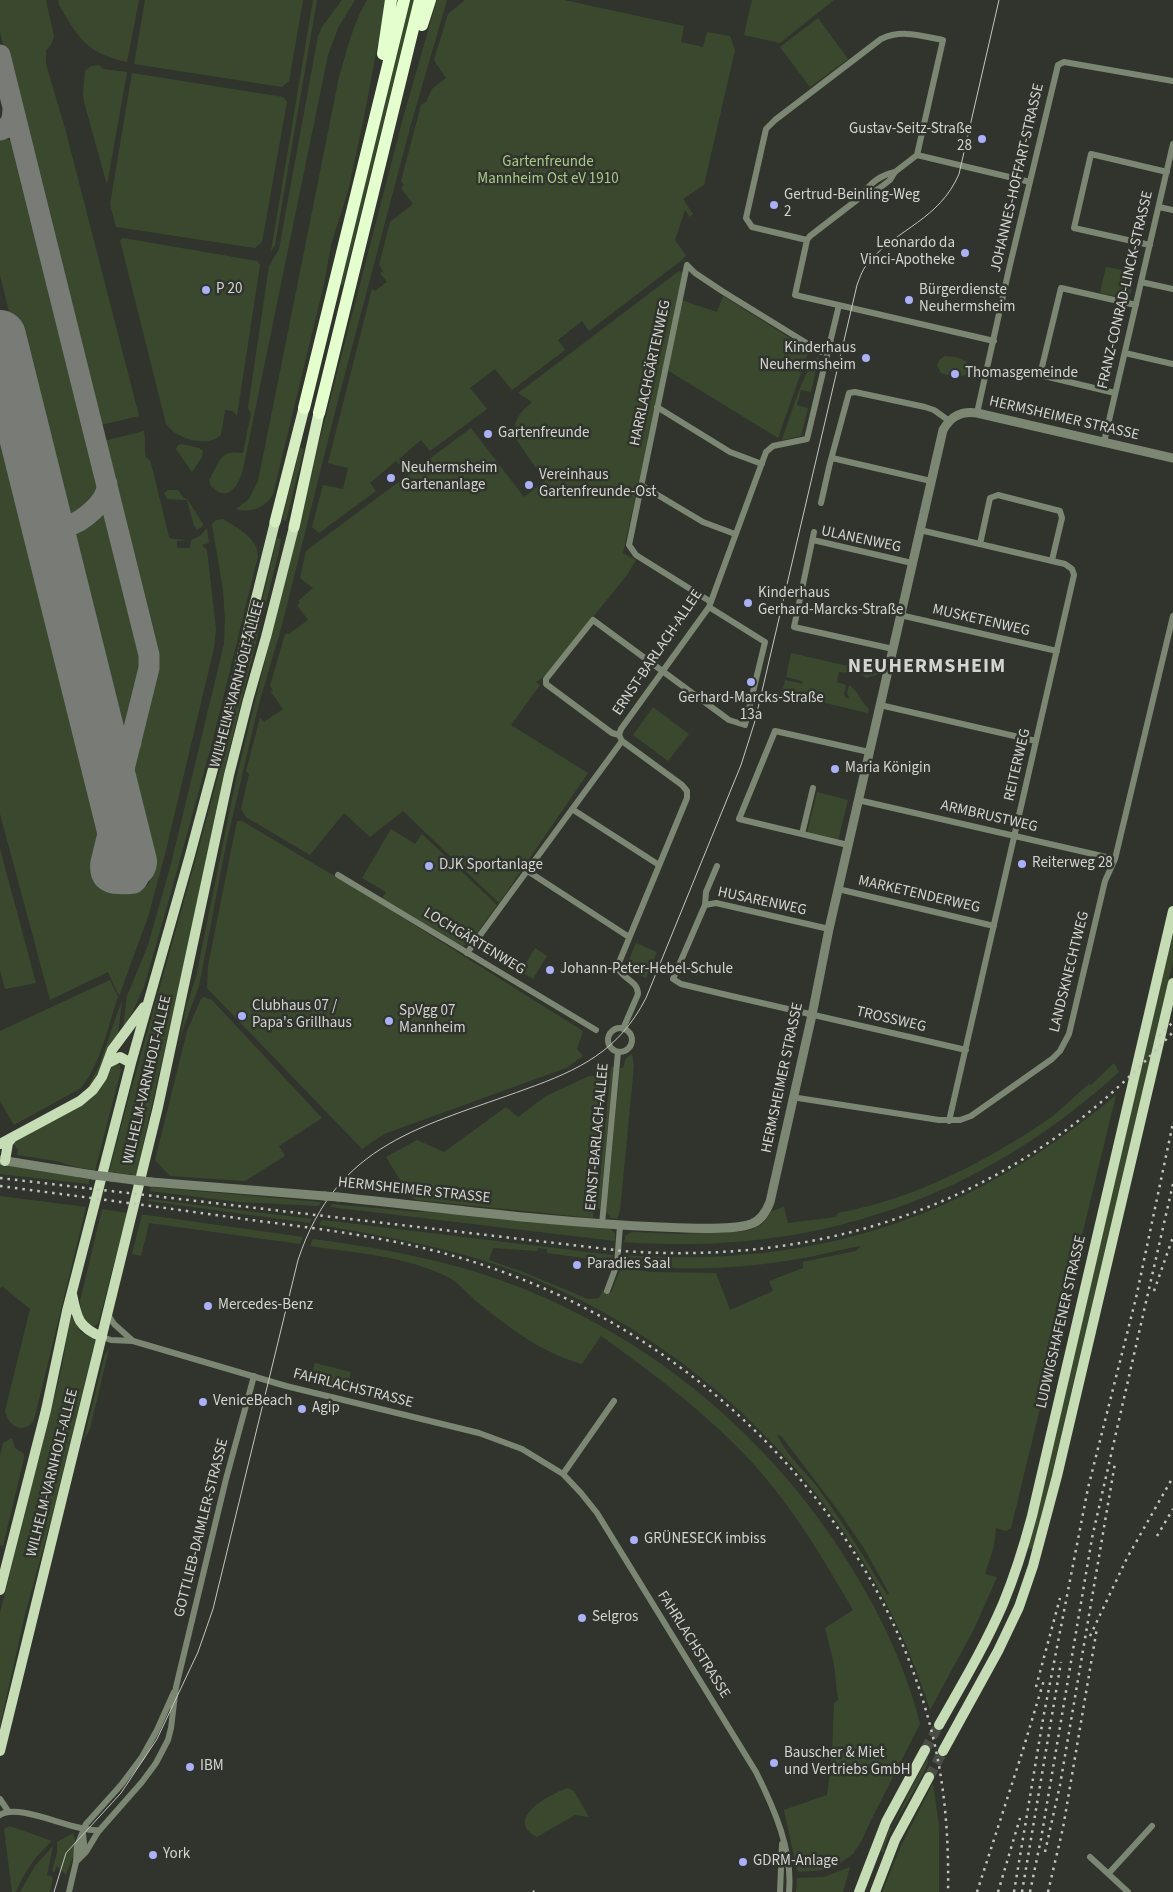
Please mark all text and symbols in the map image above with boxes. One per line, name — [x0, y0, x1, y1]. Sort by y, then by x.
street label: JOHANNES-HOFFART-STRASSE — [988, 82, 1048, 274]
place label: Gustav-Seitz-Straße 28 — [849, 121, 972, 156]
marker: Gustav-Seitz-Straße 28 — [976, 133, 988, 145]
park label: Gartenfreunde Mannheim Ost eV 1910 — [477, 154, 619, 189]
place label: Gertrud-Beinling-Weg 2 — [784, 187, 920, 222]
street label: FRANZ-CONRAD-LINCK-STRASSE — [1094, 189, 1158, 391]
marker: Gertrud-Beinling-Weg 2 — [768, 199, 780, 211]
place label: Leonardo da Vinci-Apotheke — [861, 235, 955, 270]
marker: Leonardo da Vinci-Apotheke — [959, 247, 971, 259]
place label: P 20 — [216, 281, 242, 299]
place label: Bürgerdienste Neuhermsheim — [919, 282, 1016, 317]
marker: P 20 — [200, 284, 212, 296]
marker: Bürgerdienste Neuhermsheim — [903, 294, 915, 306]
street label: HARRLACHGÄRTENWEG — [627, 298, 675, 448]
place label: Kinderhaus Neuhermsheim — [759, 340, 856, 375]
marker: Kinderhaus Neuhermsheim — [860, 352, 872, 364]
place label: Thomasgemeinde — [965, 365, 1078, 383]
marker: Thomasgemeinde — [949, 368, 961, 380]
street label: HERMSHEIMER STRASSE — [987, 393, 1141, 445]
place label: Gartenfreunde — [498, 425, 590, 443]
marker: Gartenfreunde — [482, 428, 494, 440]
place label: Neuhermsheim Gartenanlage — [401, 460, 498, 495]
place label: Vereinhaus Gartenfreunde-Ost — [539, 467, 656, 502]
marker: Neuhermsheim Gartenanlage — [385, 472, 397, 484]
marker: Vereinhaus Gartenfreunde-Ost — [523, 479, 535, 491]
street label: ULANENWEG — [819, 523, 903, 557]
place label: Kinderhaus Gerhard-Marcks-Straße — [758, 585, 904, 620]
street label: ERNST-BARLACH-ALLEE — [609, 587, 707, 719]
marker: Kinderhaus Gerhard-Marcks-Straße — [742, 597, 754, 609]
street label: WILHELM-VARNHOLT-ALLEE — [207, 598, 269, 770]
street label: MUSKETENWEG — [930, 601, 1032, 641]
district label: NEUHERMSHEIM — [846, 656, 1008, 680]
marker: Gerhard-Marcks-Straße 13a — [745, 676, 757, 688]
place label: Gerhard-Marcks-Straße 13a — [678, 690, 824, 725]
street label: REITERWEG — [1001, 727, 1035, 803]
place label: Maria Königin — [845, 760, 931, 778]
marker: Maria Königin — [829, 763, 841, 775]
street label: ARMBRUSTWEG — [939, 797, 1039, 837]
place label: Reiterweg 28 — [1032, 855, 1113, 873]
place label: DJK Sportanlage — [439, 857, 543, 875]
marker: Reiterweg 28 — [1016, 858, 1028, 870]
marker: DJK Sportanlage — [423, 860, 435, 872]
street label: MARKETENDERWEG — [856, 872, 982, 918]
street label: HUSARENWEG — [716, 884, 808, 920]
street label: LOCHGÄRTENWEG — [420, 905, 528, 979]
street label: LANDSKNECHTWEG — [1046, 910, 1094, 1034]
place label: Johann-Peter-Hebel-Schule — [560, 961, 733, 979]
marker: Johann-Peter-Hebel-Schule — [544, 964, 556, 976]
street label: WILHELM-VARNHOLT-ALLEE — [120, 994, 176, 1166]
place label: Clubhaus 07 / Papa's Grillhaus — [252, 998, 352, 1033]
street label: HERMSHEIMER STRASSE — [758, 1001, 808, 1155]
place label: SpVgg 07 Mannheim — [399, 1003, 466, 1038]
street label: TROSSWEG — [854, 1003, 928, 1037]
marker: Clubhaus 07 / Papa's Grillhaus — [236, 1010, 248, 1022]
marker: SpVgg 07 Mannheim — [383, 1015, 395, 1027]
street label: ERNST-BARLACH-ALLEE — [583, 1063, 613, 1211]
street label: HERMSHEIMER STRASSE — [337, 1174, 491, 1208]
street label: LUDWIGSHAFENER STRASSE — [1033, 1234, 1091, 1410]
place label: Paradies Saal — [587, 1256, 671, 1274]
marker: Paradies Saal — [571, 1259, 583, 1271]
place label: Mercedes-Benz — [218, 1297, 313, 1315]
marker: Mercedes-Benz — [202, 1300, 214, 1312]
street label: FAHRLACHSTRASSE — [291, 1365, 415, 1413]
street label: WILHELM-VARNHOLT-ALLEE — [23, 1387, 83, 1559]
place label: VeniceBeach — [213, 1393, 292, 1411]
marker: VeniceBeach — [197, 1396, 209, 1408]
place label: Agip — [312, 1400, 340, 1418]
marker: Agip — [296, 1403, 308, 1415]
street label: GOTTLIEB-DAIMLER-STRASSE — [171, 1437, 233, 1619]
place label: GRÜNESECK imbiss — [644, 1531, 766, 1549]
marker: GRÜNESECK imbiss — [628, 1534, 640, 1546]
street label: FAHRLACHSTRASSE — [653, 1588, 733, 1702]
place label: Selgros — [592, 1609, 638, 1627]
marker: Selgros — [576, 1612, 588, 1624]
place label: Bauscher & Miet und Vertriebs GmbH — [784, 1745, 911, 1780]
marker: Bauscher & Miet und Vertriebs GmbH — [768, 1757, 780, 1769]
place label: IBM — [200, 1758, 224, 1776]
marker: IBM — [184, 1761, 196, 1773]
place label: York — [163, 1846, 190, 1864]
marker: York — [147, 1849, 159, 1861]
place label: GDRM-Anlage — [753, 1853, 838, 1871]
marker: GDRM-Anlage — [737, 1856, 749, 1868]

